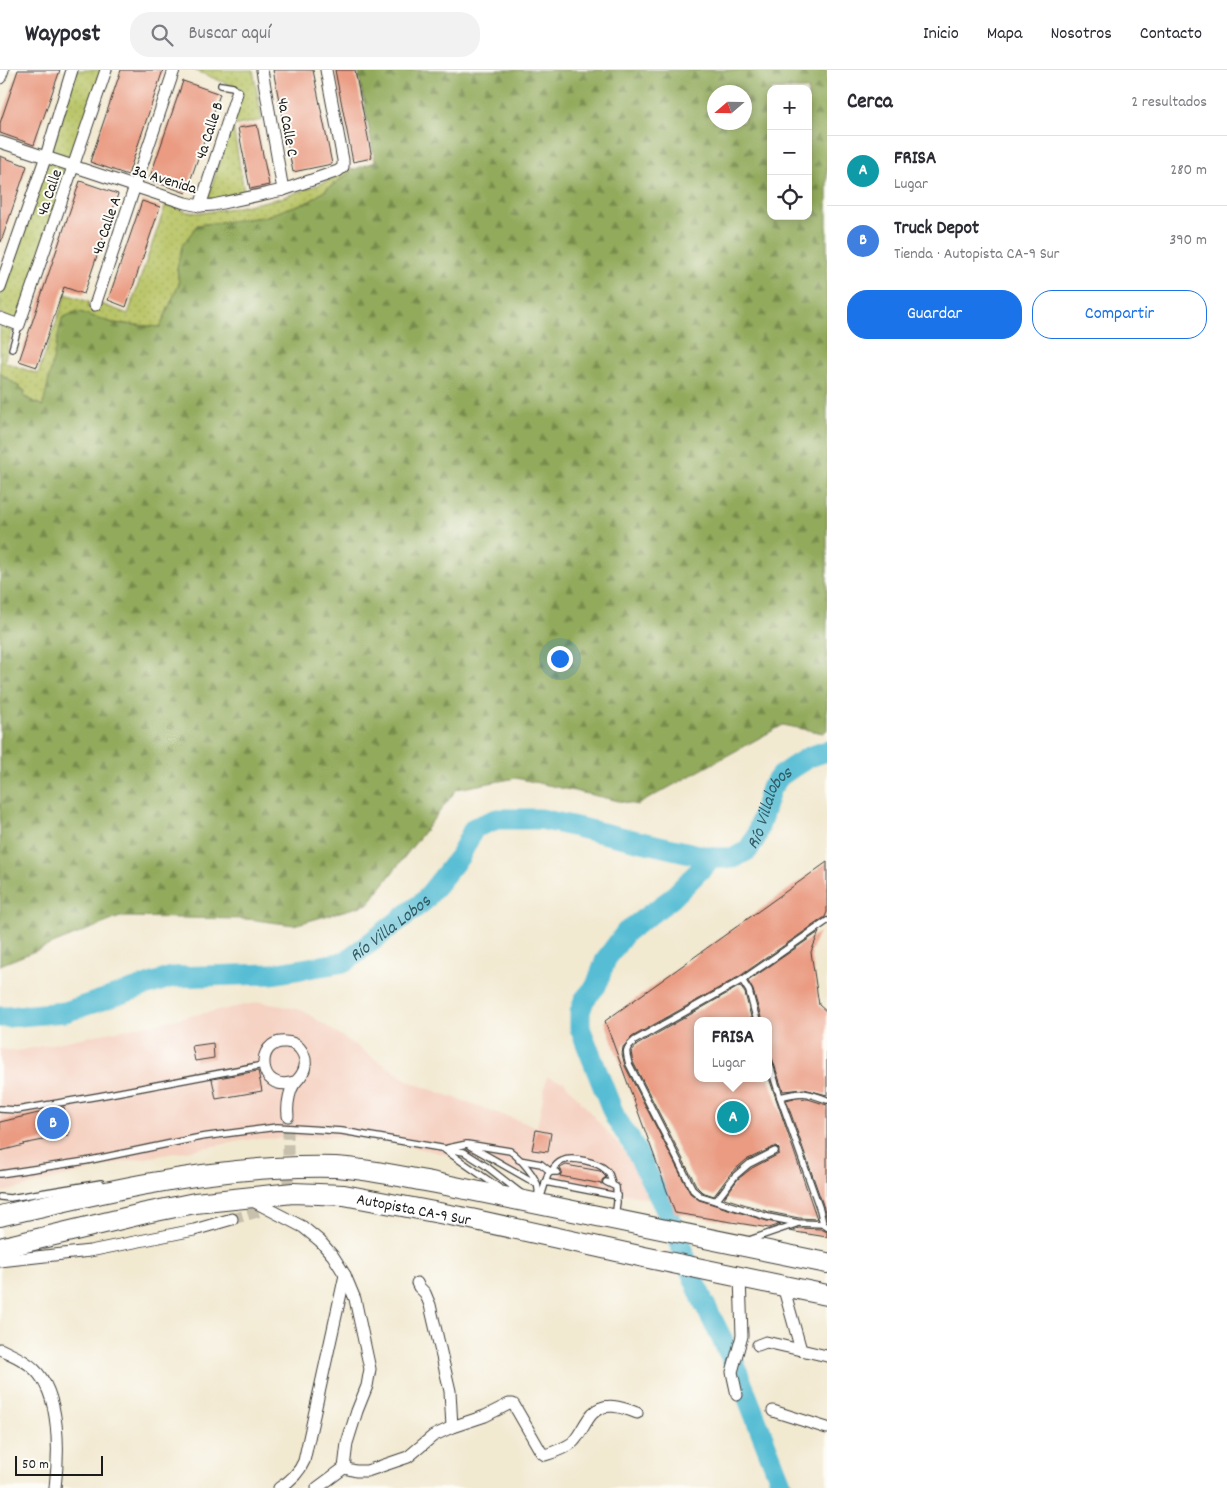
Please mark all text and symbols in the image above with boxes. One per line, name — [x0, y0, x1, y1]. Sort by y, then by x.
search box — [130, 12, 480, 57]
text: Waypost — [25, 18, 100, 52]
icon: search — [148, 21, 176, 49]
text: Buscar aquí — [188, 21, 271, 48]
text: Inicio — [923, 22, 959, 47]
text: Mapa — [987, 22, 1022, 47]
text: Nosotros — [1050, 22, 1112, 47]
text: Contacto — [1140, 22, 1202, 47]
north arrow — [707, 85, 752, 130]
map controls — [767, 85, 812, 220]
button: + — [767, 85, 812, 130]
text: Cerca — [847, 88, 893, 118]
text: 2 resultados — [1131, 91, 1207, 114]
street label: 4a Calle C — [270, 96, 303, 159]
street label: 4a Calle B — [190, 99, 230, 162]
button: − — [767, 130, 812, 175]
text: FRISA — [894, 146, 936, 173]
text: A — [859, 159, 867, 182]
text: 280 m — [1170, 159, 1207, 182]
street label: 3a Avenida — [129, 160, 200, 201]
street label: 4a Calle — [32, 166, 69, 219]
text: Lugar — [894, 173, 928, 196]
button: locate — [767, 175, 812, 220]
street label: 4a Calle A — [87, 193, 128, 258]
text: Truck Depot — [894, 216, 979, 243]
text: B — [859, 229, 867, 252]
text: 390 m — [1169, 229, 1207, 252]
text: Tienda · Autopista CA-9 Sur — [894, 243, 1060, 266]
button: Guardar — [847, 290, 1022, 339]
button: Compartir — [1032, 290, 1207, 339]
your location — [547, 646, 573, 672]
water label: Río Villalobos — [741, 761, 798, 855]
water label: Río Villa Lobos — [345, 891, 439, 969]
popup — [694, 1017, 772, 1082]
text: FRISA — [712, 1025, 754, 1052]
text: Lugar — [712, 1052, 746, 1075]
pin: A — [717, 1098, 749, 1136]
pin: B — [37, 1104, 69, 1142]
street label: Autopista CA-9 Sur — [355, 1189, 473, 1233]
scale bar — [15, 1453, 102, 1476]
text: 50 m — [22, 1455, 49, 1475]

